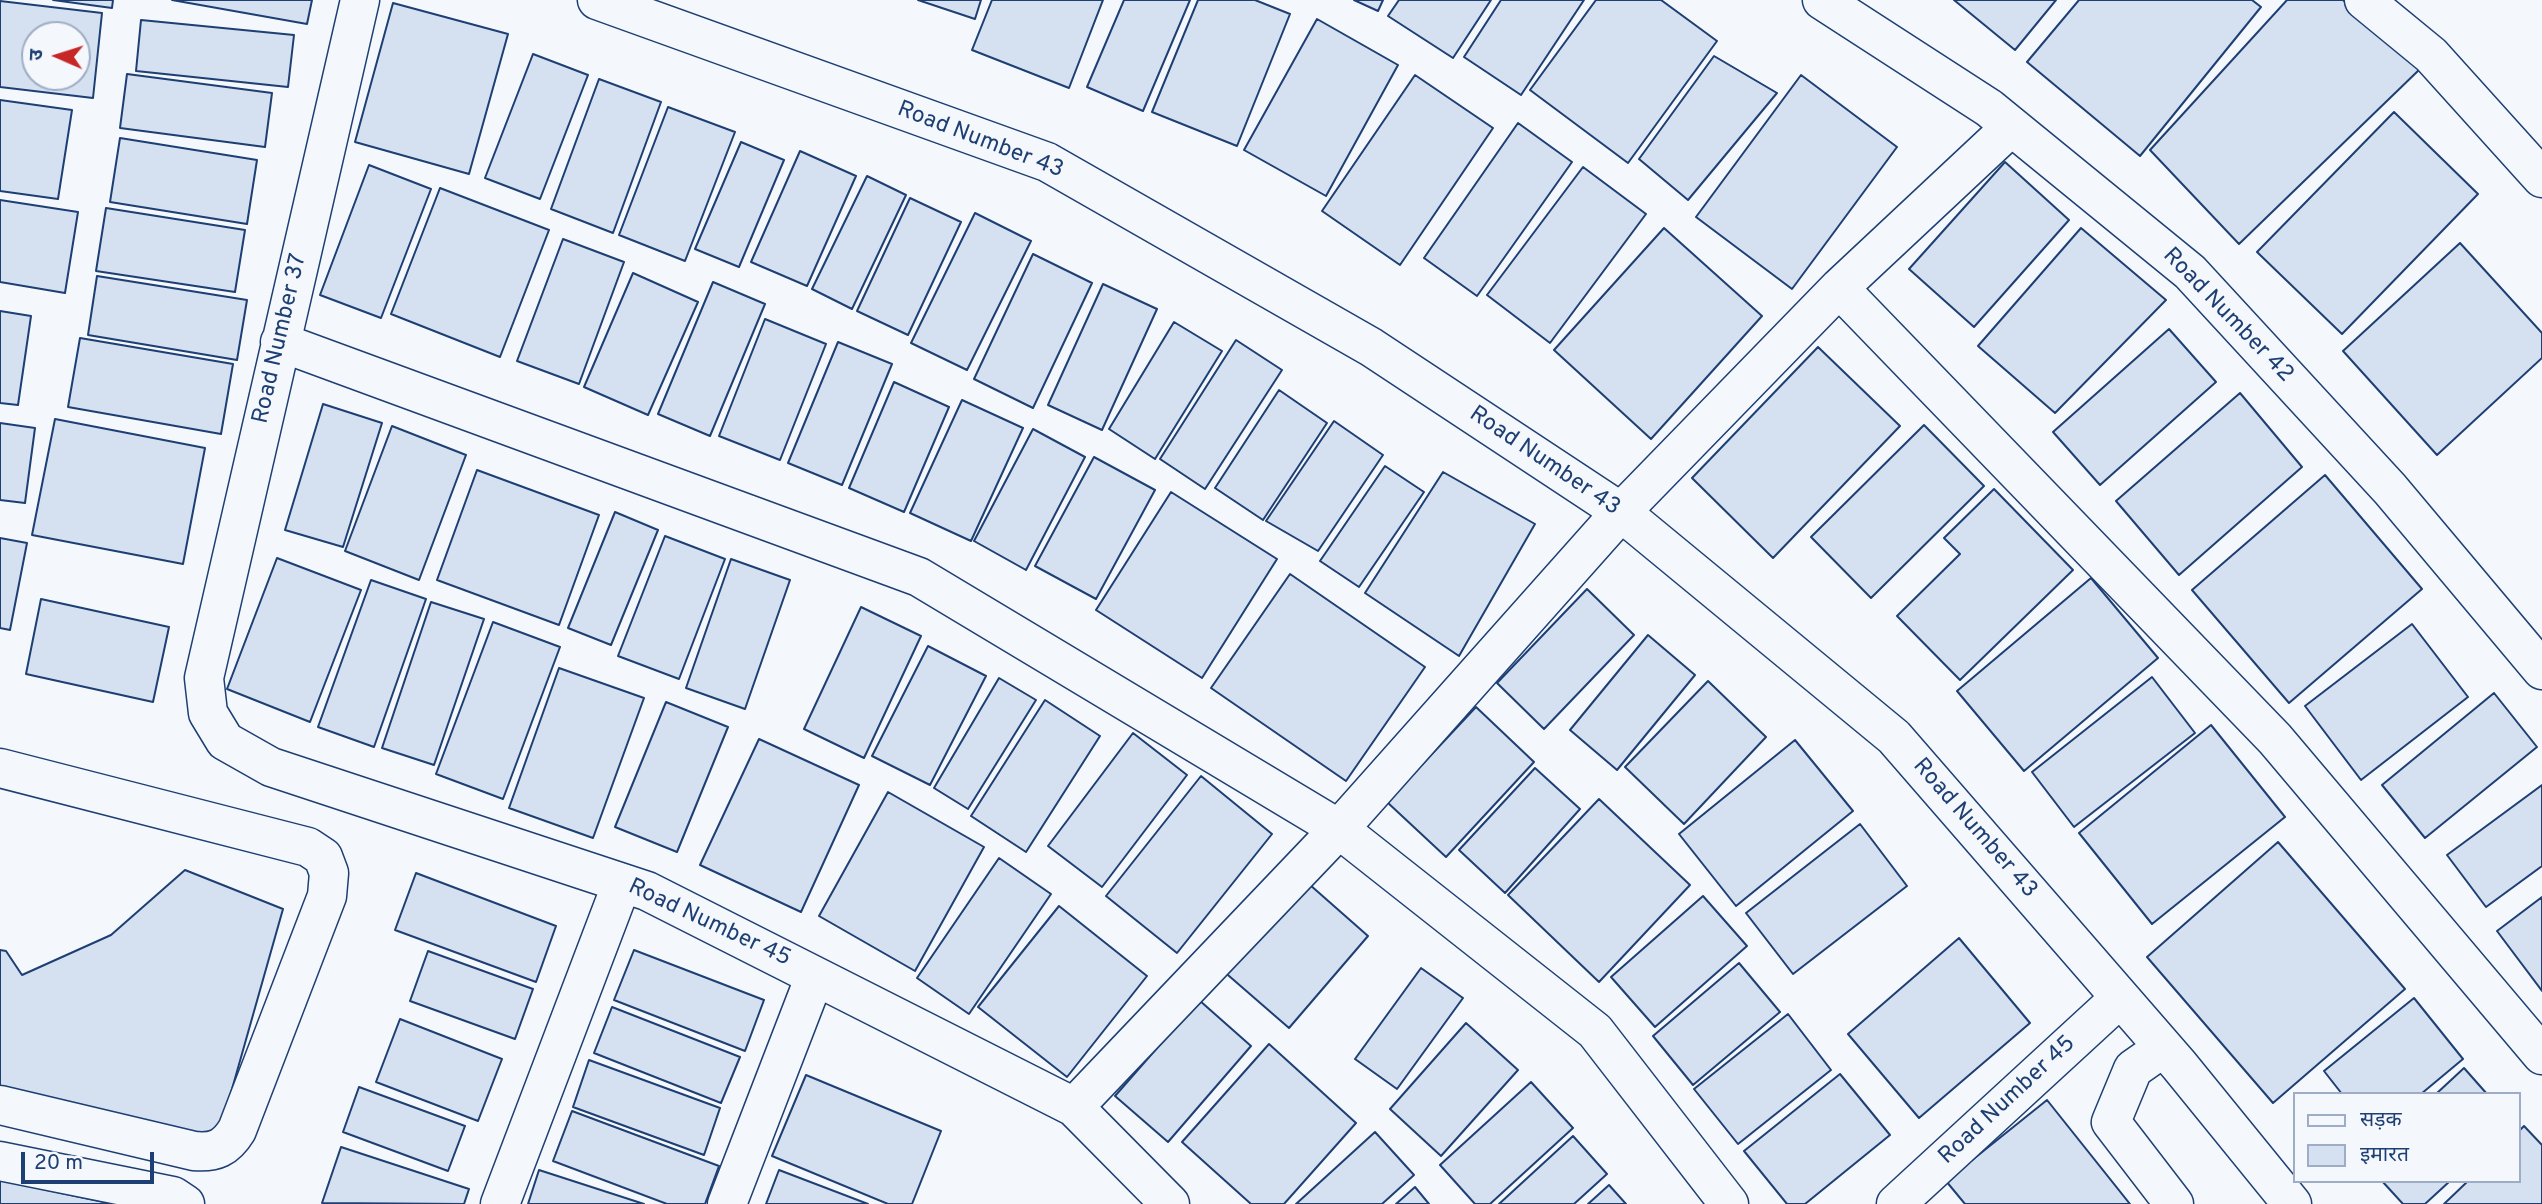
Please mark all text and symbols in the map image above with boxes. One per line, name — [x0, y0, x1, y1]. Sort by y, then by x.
north arrow — [21, 21, 91, 91]
text: उ — [25, 49, 49, 61]
street label: Road Number 43 — [893, 97, 1067, 185]
street label: Road Number 42 — [2156, 243, 2298, 389]
street label: Road Number 37 — [248, 251, 314, 427]
street label: Road Number 43 — [1463, 401, 1625, 523]
street label: Road Number 43 — [1906, 754, 2042, 904]
street label: Road Number 45 — [623, 874, 795, 974]
street label: Road Number 45 — [1934, 1031, 2082, 1171]
legend — [2294, 1092, 2521, 1183]
text: सड़क — [2360, 1107, 2402, 1134]
scale bar — [24, 1138, 158, 1182]
text: इमारत — [2360, 1142, 2409, 1169]
text: 20 m — [34, 1150, 83, 1177]

